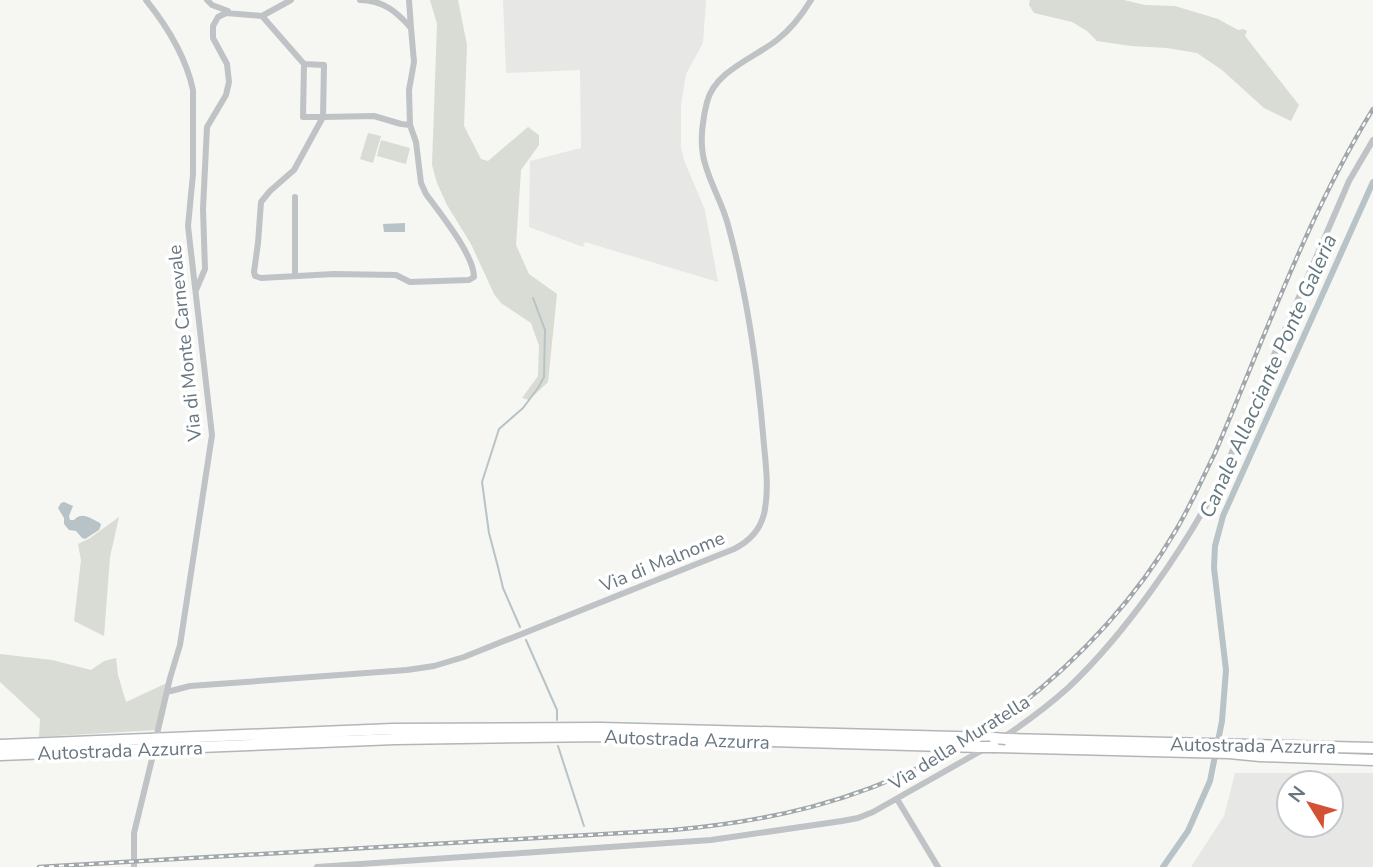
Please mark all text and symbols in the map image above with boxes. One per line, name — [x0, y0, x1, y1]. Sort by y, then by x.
water label: Canale Allacciante Ponte Galeria — [1193, 230, 1343, 522]
street label: Via di Monte Carnevale — [162, 243, 208, 443]
street label: Via di Malnome — [595, 525, 729, 599]
street label: Via della Muratella — [883, 689, 1035, 797]
street label: Autostrada Azzurra — [604, 724, 770, 756]
street label: Autostrada Azzurra — [1170, 732, 1336, 760]
street label: Autostrada Azzurra — [37, 735, 203, 767]
north arrow — [1275, 769, 1345, 839]
text: N — [1283, 781, 1312, 808]

